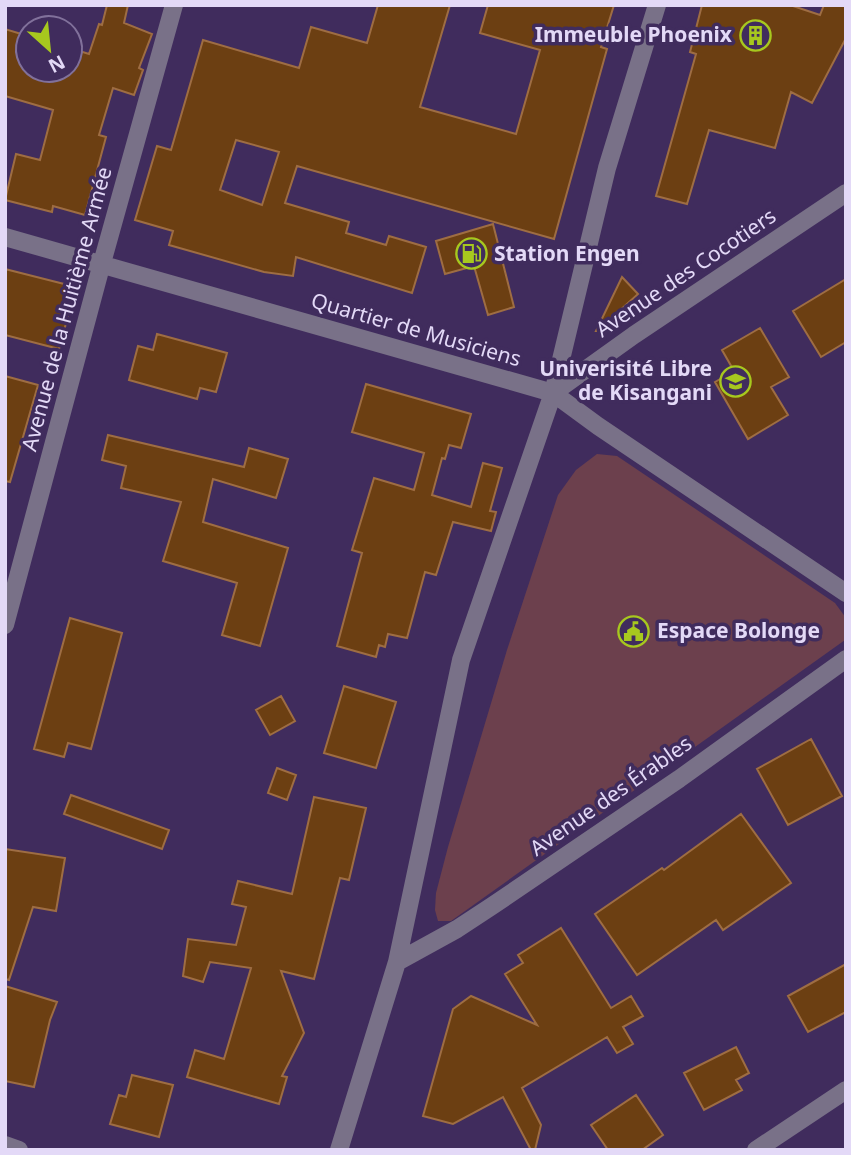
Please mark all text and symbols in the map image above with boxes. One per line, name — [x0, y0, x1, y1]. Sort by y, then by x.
north arrow — [14, 14, 84, 84]
building icon: Immeuble Phoenix — [738, 18, 772, 52]
place label: Immeuble Phoenix — [535, 20, 733, 48]
text: N — [44, 49, 70, 79]
street label: Avenue de la Huitième Armée — [15, 163, 118, 454]
street label: Avenue des Cocotiers — [590, 201, 781, 343]
fuel station icon: Station Engen — [454, 237, 488, 271]
place label: Station Engen — [494, 239, 640, 267]
street label: Quartier de Musiciens — [308, 286, 524, 372]
place label: Univerisité Libre de Kisangani — [539, 354, 712, 406]
school or university icon: Univerisité Libre de Kisangani — [718, 364, 752, 398]
public building icon: Espace Bolonge — [617, 614, 651, 648]
place label: Espace Bolonge — [657, 616, 820, 644]
street label: Avenue des Érables — [524, 729, 697, 862]

